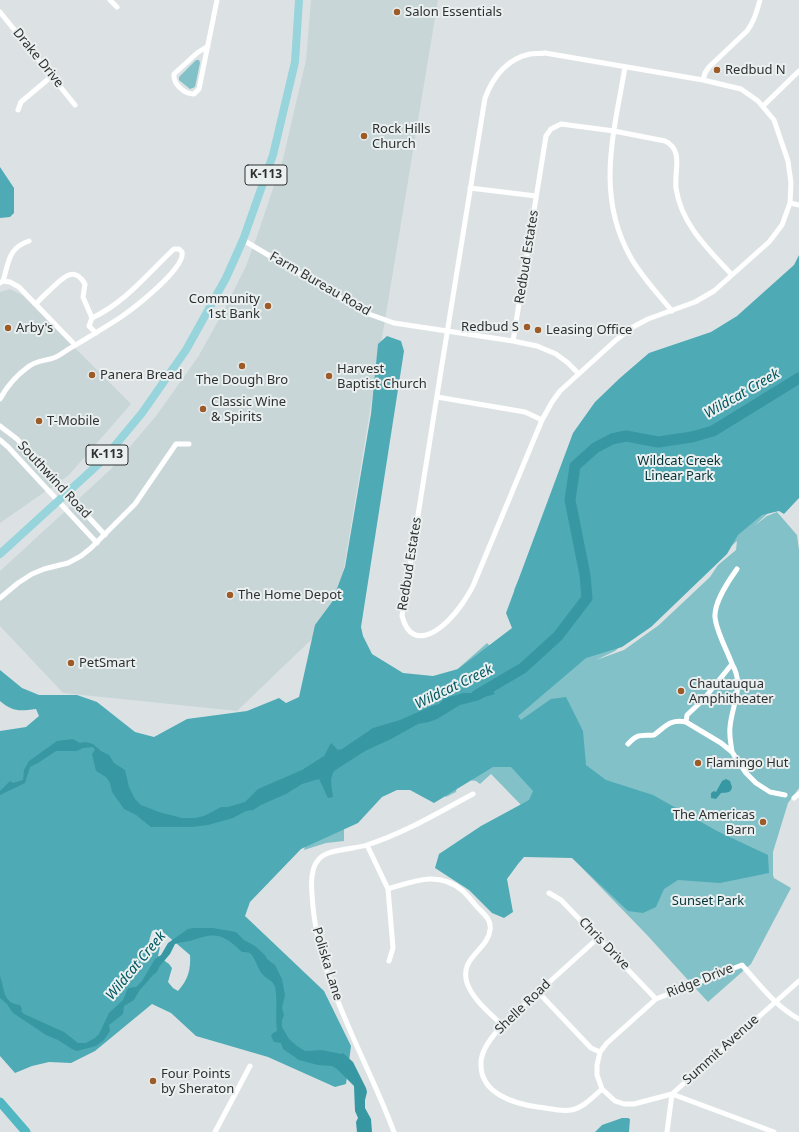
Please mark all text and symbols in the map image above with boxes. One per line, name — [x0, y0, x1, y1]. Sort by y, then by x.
place label: Salon Essentials — [405, 4, 502, 20]
marker: Salon Essentials — [392, 7, 402, 17]
street label: Drake Drive — [9, 25, 67, 91]
place label: Redbud N — [725, 62, 786, 78]
marker: Redbud N — [712, 65, 722, 75]
place label: Rock Hills Church — [372, 121, 430, 152]
marker: Rock Hills Church — [359, 131, 369, 141]
road number: K-113 — [245, 165, 287, 185]
street label: Redbud Estates — [512, 209, 542, 305]
street label: Farm Bureau Road — [267, 249, 373, 319]
place label: Community 1st Bank — [189, 291, 260, 322]
marker: Community 1st Bank — [263, 301, 273, 311]
place label: Redbud S — [461, 319, 519, 335]
place label: Arby's — [16, 320, 53, 336]
marker: Redbud S — [522, 322, 532, 332]
place label: Leasing Office — [546, 322, 632, 338]
marker: Arby's — [3, 323, 13, 333]
marker: Leasing Office — [533, 325, 543, 335]
marker: The Dough Bro — [237, 361, 247, 371]
place label: Harvest Baptist Church — [337, 361, 427, 392]
water label: Wildcat Creek — [701, 366, 783, 422]
place label: Panera Bread — [100, 367, 182, 383]
marker: Panera Bread — [87, 370, 97, 380]
marker: Harvest Baptist Church — [324, 371, 334, 381]
place label: The Dough Bro — [196, 372, 288, 388]
place label: Classic Wine & Spirits — [211, 394, 286, 425]
marker: Classic Wine & Spirits — [198, 404, 208, 414]
place label: T-Mobile — [47, 413, 100, 429]
marker: T-Mobile — [34, 416, 44, 426]
street label: Southwind Road — [14, 438, 94, 522]
road number: K-113 — [86, 445, 128, 465]
park label: Wildcat Creek Linear Park — [637, 453, 721, 484]
street label: Redbud Estates — [395, 516, 425, 612]
place label: The Home Depot — [238, 587, 342, 603]
marker: The Home Depot — [225, 590, 235, 600]
place label: PetSmart — [79, 655, 136, 671]
marker: PetSmart — [66, 658, 76, 668]
water label: Wildcat Creek — [412, 661, 496, 713]
place label: Chautauqua Amphitheater — [689, 676, 774, 707]
marker: Chautauqua Amphitheater — [676, 686, 686, 696]
place label: Flamingo Hut — [706, 755, 789, 771]
marker: Flamingo Hut — [693, 758, 703, 768]
place label: The Americas Barn — [673, 807, 755, 838]
marker: The Americas Barn — [758, 817, 768, 827]
park label: Sunset Park — [672, 893, 744, 909]
street label: Chris Drive — [575, 915, 633, 973]
street label: Poliska Lane — [308, 925, 346, 1003]
water label: Wildcat Creek — [102, 928, 170, 1004]
street label: Ridge Drive — [664, 961, 736, 1001]
street label: Shelle Road — [492, 977, 554, 1037]
street label: Summit Avenue — [680, 1012, 762, 1088]
place label: Four Points by Sheraton — [161, 1066, 234, 1097]
marker: Four Points by Sheraton — [148, 1076, 158, 1086]

